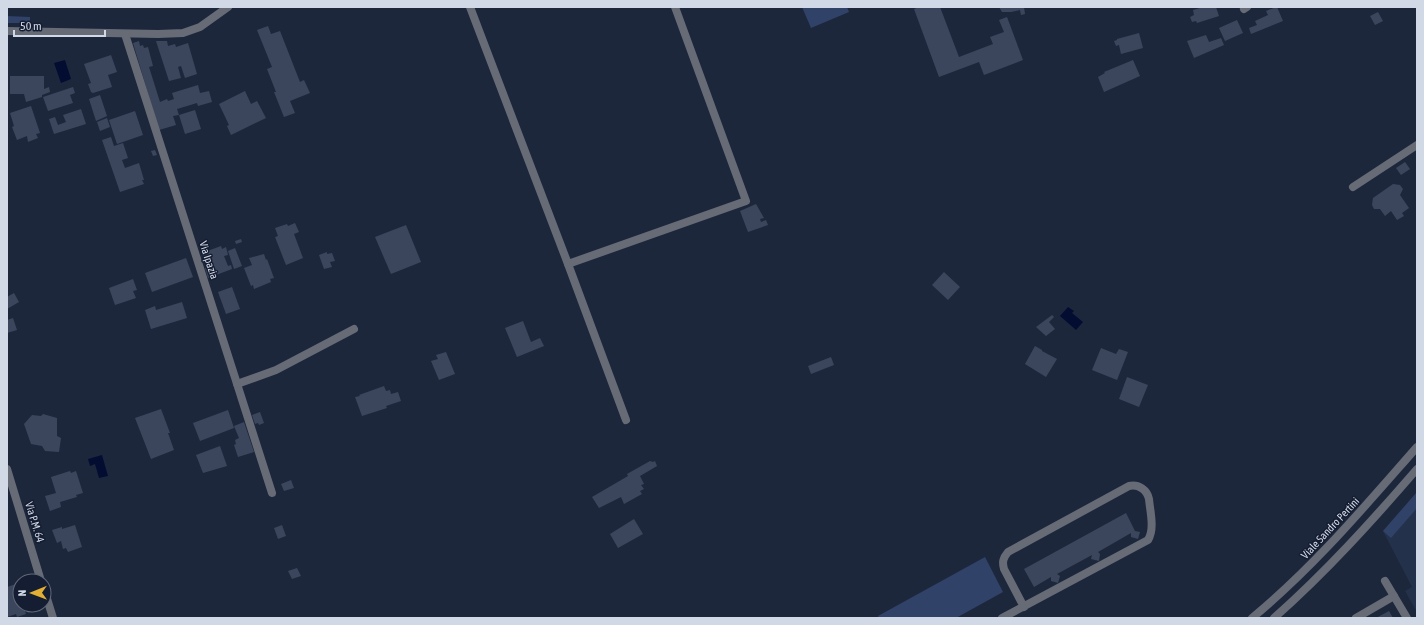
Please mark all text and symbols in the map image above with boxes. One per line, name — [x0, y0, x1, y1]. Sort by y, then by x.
scale bar — [14, 12, 105, 38]
text: 50 m — [20, 19, 42, 33]
street label: Via Ipazia — [197, 239, 221, 281]
street label: Viale Sandro Pertini — [1298, 495, 1362, 561]
street label: Via P.M. 64 — [23, 500, 47, 544]
north arrow — [12, 573, 52, 613]
text: N — [16, 590, 28, 597]

